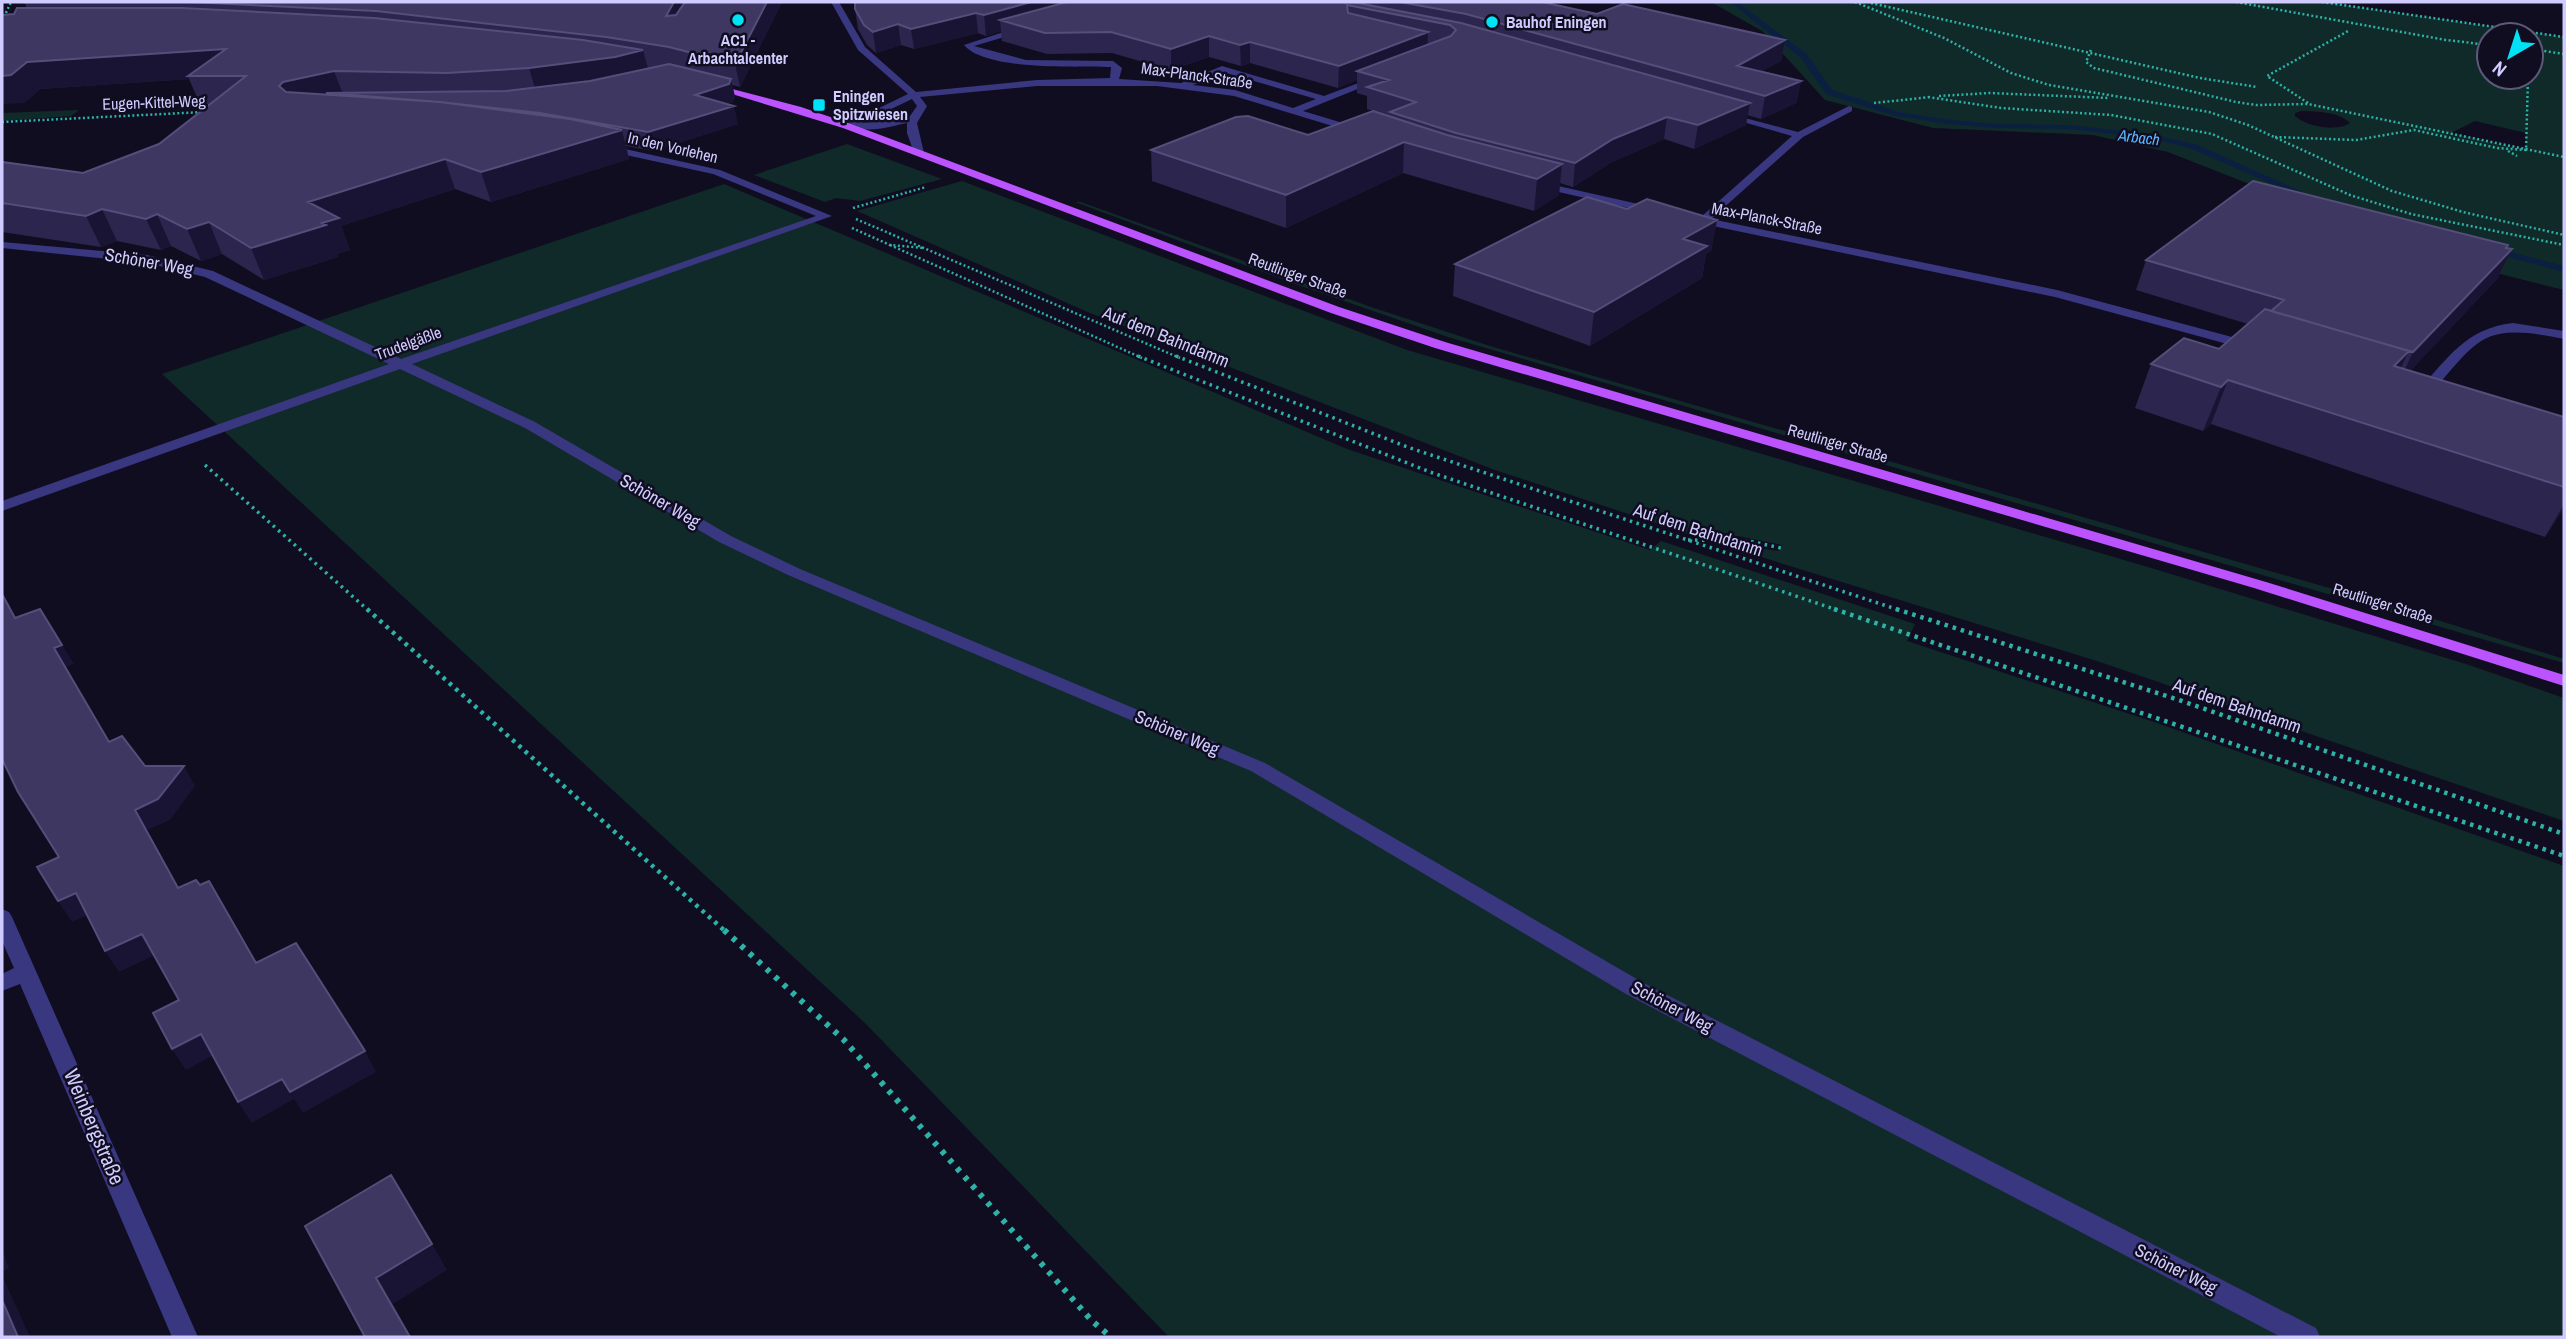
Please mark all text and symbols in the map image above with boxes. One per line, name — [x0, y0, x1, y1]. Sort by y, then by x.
place label: Bauhof Eningen — [1506, 11, 1607, 33]
marker: AC1 - Arbachtalcenter — [730, 12, 746, 28]
marker: Bauhof Eningen — [1484, 14, 1500, 30]
north arrow — [2475, 21, 2545, 91]
place label: AC1 - Arbachtalcenter — [688, 29, 789, 69]
street label: Max-Planck-Straße — [1140, 56, 1254, 94]
text: N — [2487, 56, 2512, 83]
place label: Eningen Spitzwiesen — [833, 85, 908, 125]
street label: Eugen-Kittel-Weg — [102, 89, 207, 115]
marker: Eningen Spitzwiesen — [811, 97, 827, 113]
water label: Arbach — [2116, 123, 2161, 150]
street label: In den Vorlehen — [626, 126, 720, 168]
street label: Max-Planck-Straße — [1710, 196, 1824, 240]
street label: Schöner Weg — [103, 241, 196, 282]
street label: Reutlinger Straße — [1246, 247, 1350, 303]
street label: Auf dem Bahndamm — [1098, 299, 1233, 373]
street label: Trudelgäßle — [372, 321, 444, 365]
street label: Reutlinger Straße — [1785, 418, 1891, 468]
street label: Schöner Weg — [615, 467, 706, 534]
street label: Auf dem Bahndamm — [1629, 497, 1766, 562]
street label: Reutlinger Straße — [2330, 577, 2436, 629]
street label: Auf dem Bahndamm — [2169, 671, 2305, 739]
street label: Schöner Weg — [1131, 704, 1224, 762]
street label: Schöner Weg — [1627, 975, 1718, 1039]
street label: Weinbergstraße — [57, 1064, 132, 1189]
street label: Schöner Weg — [2131, 1237, 2222, 1300]

